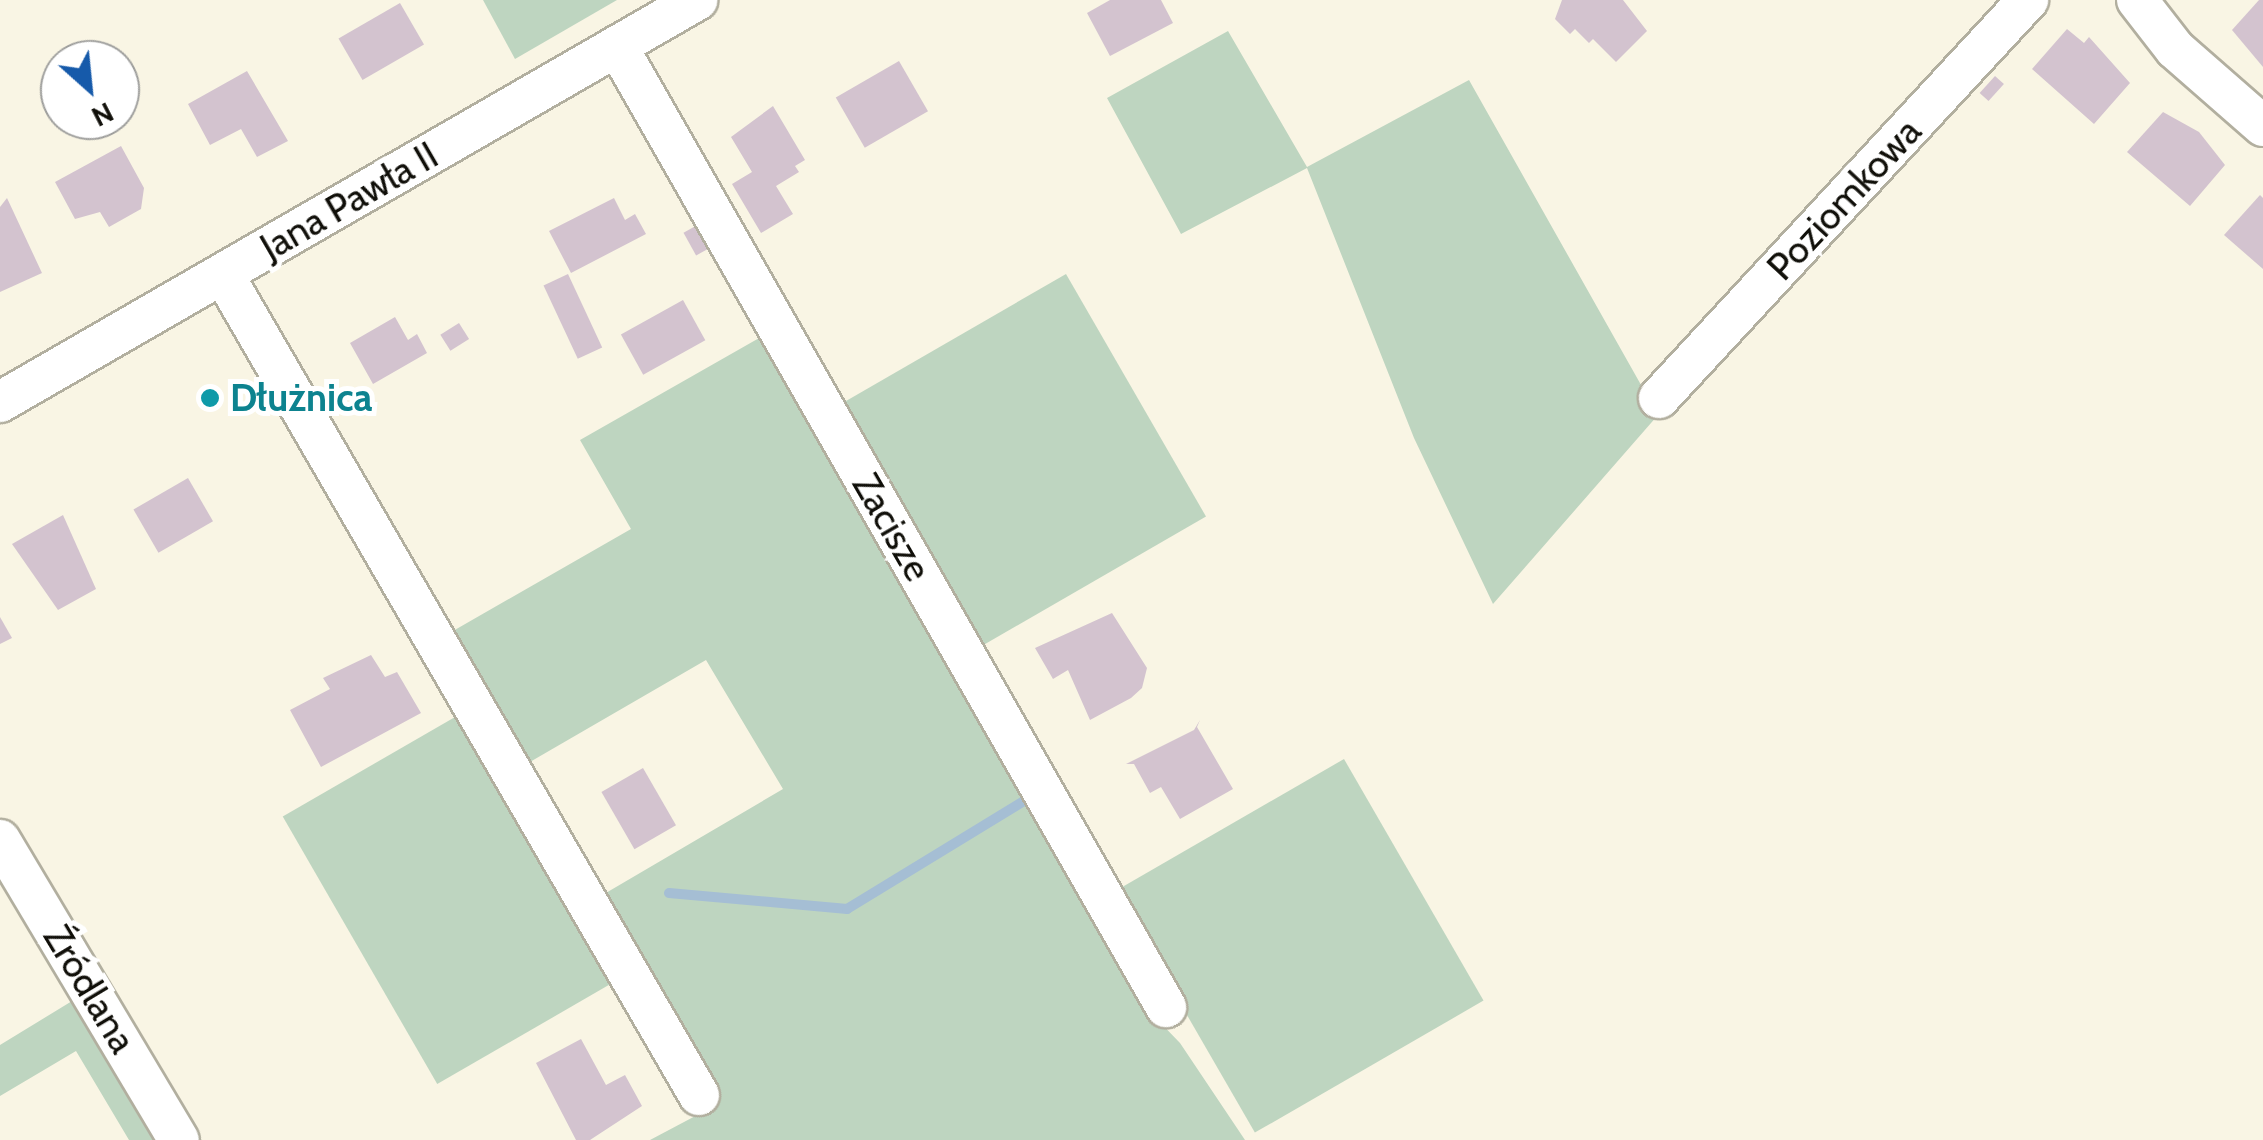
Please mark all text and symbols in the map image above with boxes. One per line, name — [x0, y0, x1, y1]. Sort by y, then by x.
north arrow — [40, 40, 140, 140]
text: N — [86, 95, 119, 135]
street label: Poziomkowa — [1758, 109, 1930, 289]
street label: Jana Pawła II — [252, 132, 446, 270]
place label: Dłużnica — [230, 375, 372, 421]
marker: Dłużnica — [199, 387, 221, 409]
street label: Zacisze — [843, 465, 941, 589]
street label: Źródlana — [34, 917, 146, 1061]

